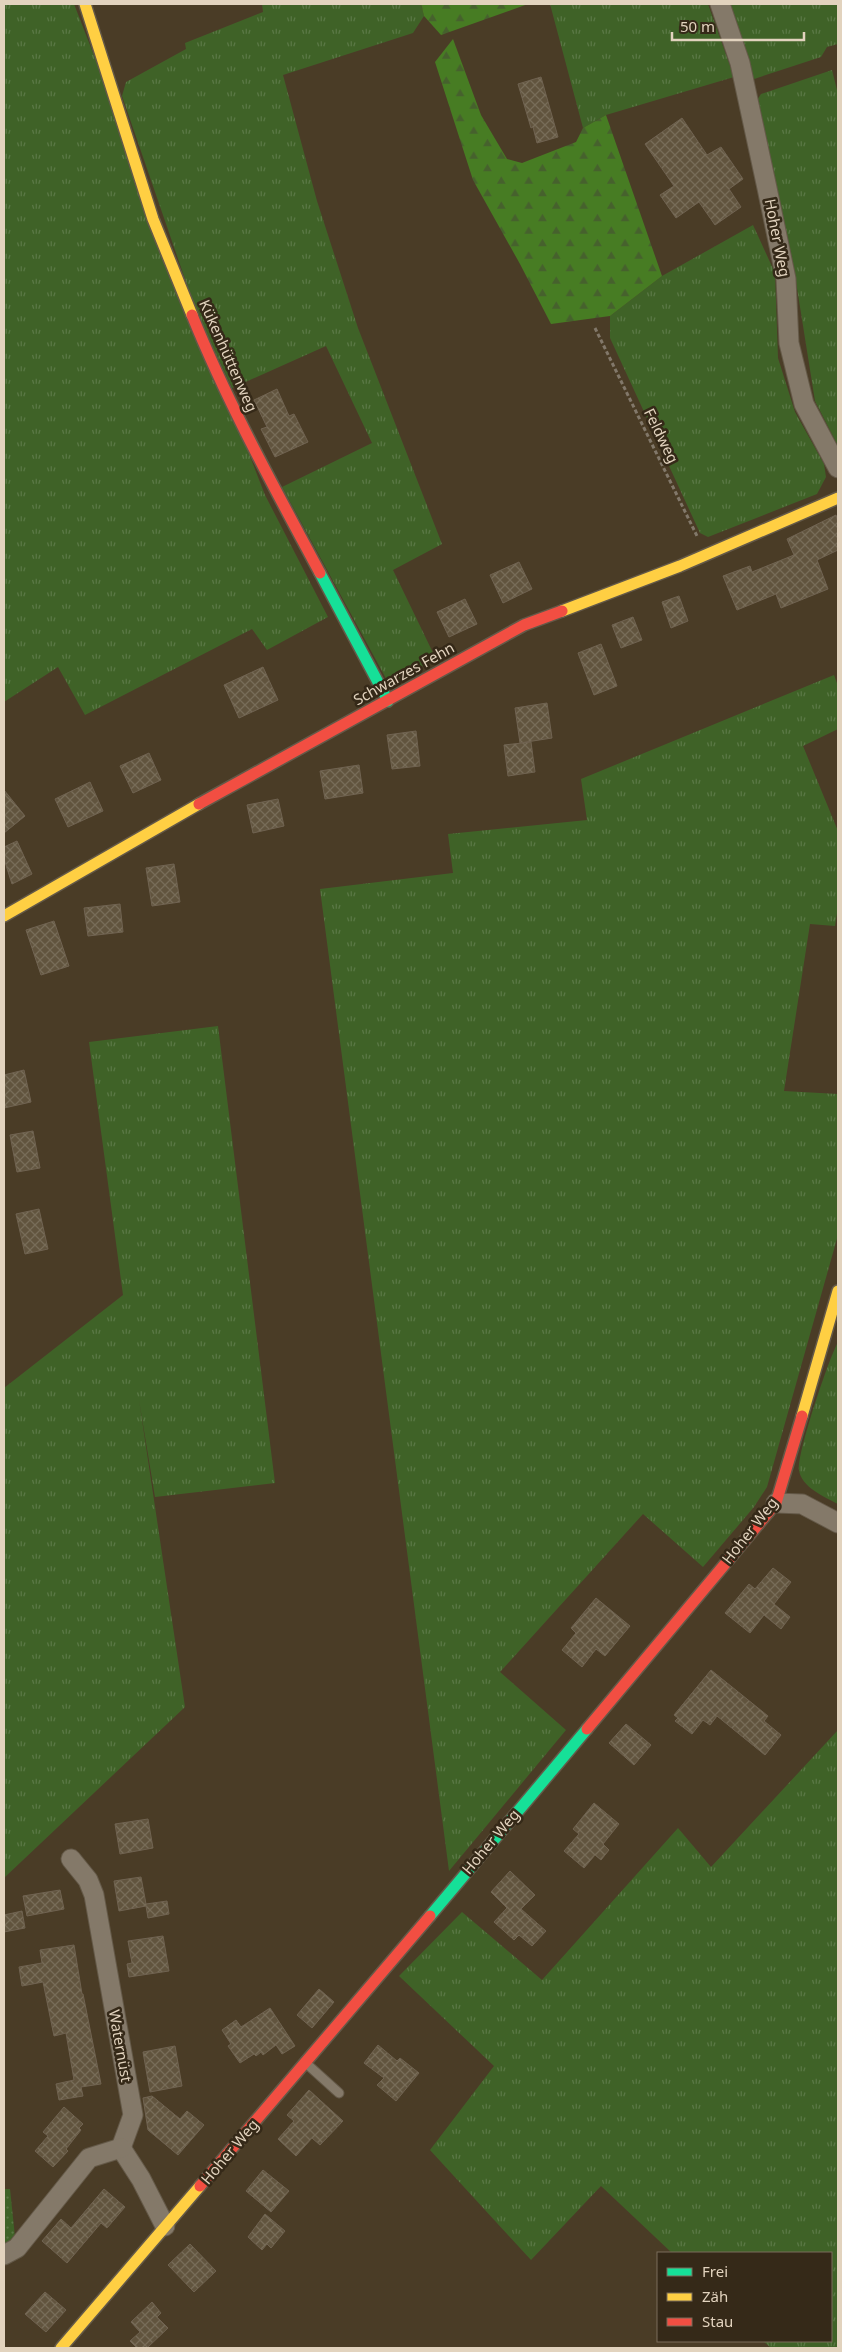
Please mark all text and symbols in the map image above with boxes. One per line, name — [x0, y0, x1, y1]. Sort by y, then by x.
scale bar — [672, 10, 804, 42]
text: 50 m — [680, 16, 715, 36]
street label: Hoher Weg — [761, 197, 795, 279]
street label: Kükenhüttenweg — [195, 296, 263, 415]
street label: Feldweg — [640, 405, 684, 466]
street label: Schwarzes Fehn — [349, 637, 458, 709]
street label: Hoher Weg — [717, 1493, 782, 1568]
street label: Hoher Weg — [457, 1805, 523, 1878]
street label: Waternüst — [105, 2008, 137, 2084]
street label: Hoher Weg — [196, 2115, 262, 2188]
legend — [657, 2252, 832, 2342]
text: Frei — [702, 2261, 728, 2281]
text: Zäh — [702, 2286, 728, 2306]
text: Stau — [702, 2311, 733, 2331]

